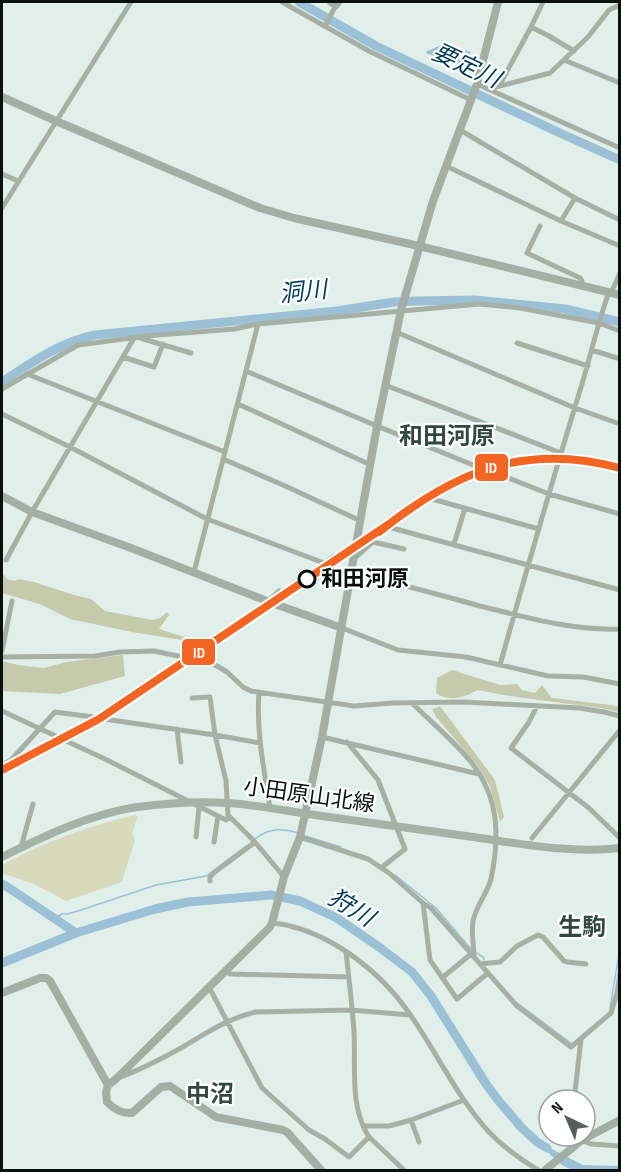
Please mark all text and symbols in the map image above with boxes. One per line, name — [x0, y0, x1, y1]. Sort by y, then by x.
water label: 要定川 — [427, 38, 507, 96]
water label: 洞川 — [278, 275, 331, 309]
district label: 和田河原 — [399, 422, 495, 451]
line badge: ID — [474, 453, 509, 482]
text: ID — [485, 459, 497, 478]
place label: 和田河原 — [321, 566, 409, 593]
marker: 和田河原 — [298, 570, 316, 588]
line badge: ID — [181, 638, 216, 666]
text: ID — [193, 644, 205, 663]
street label: 小田原山北線 — [242, 773, 376, 819]
water label: 狩川 — [323, 883, 382, 934]
district label: 生駒 — [558, 913, 606, 942]
district label: 中沼 — [186, 1080, 234, 1109]
north arrow — [537, 1088, 597, 1148]
text: N — [548, 1098, 567, 1118]

